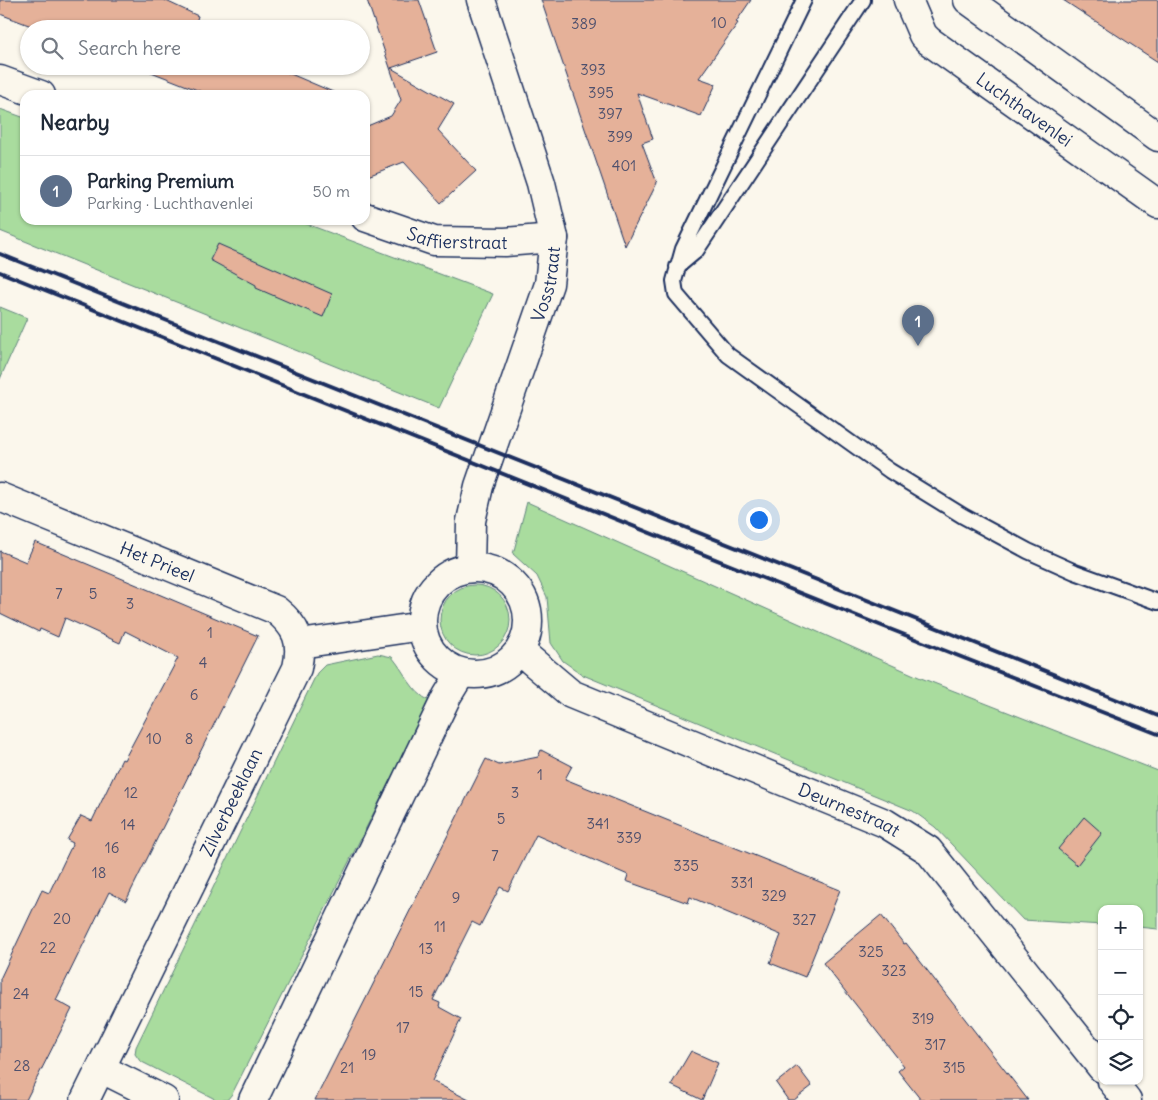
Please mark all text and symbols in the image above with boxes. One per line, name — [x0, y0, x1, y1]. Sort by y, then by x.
house number: 10 — [711, 13, 727, 32]
house number: 389 — [571, 14, 597, 33]
search box — [20, 20, 370, 75]
icon: search — [38, 34, 66, 62]
text: Search here — [78, 36, 181, 60]
house number: 393 — [580, 60, 606, 79]
street label: Luchthavenlei — [972, 67, 1077, 151]
house number: 395 — [588, 83, 614, 102]
house number: 397 — [598, 104, 622, 123]
text: Nearby — [40, 109, 110, 136]
house number: 399 — [607, 127, 633, 146]
house number: 401 — [612, 156, 636, 175]
text: Parking Premium — [87, 169, 234, 193]
text: 1 — [53, 181, 59, 201]
text: 50 m — [312, 181, 350, 201]
text: Parking · Luchthavenlei — [87, 193, 253, 213]
street label: Saffierstraat — [404, 221, 508, 254]
street label: Vosstraat — [525, 245, 565, 325]
pin: 1 — [902, 305, 934, 346]
your location — [746, 507, 772, 533]
street label: Het Prieel — [117, 536, 198, 587]
house number: 7 — [55, 584, 63, 603]
house number: 5 — [89, 584, 97, 603]
house number: 3 — [126, 594, 134, 613]
house number: 1 — [207, 623, 213, 642]
house number: 4 — [199, 653, 208, 672]
house number: 6 — [190, 685, 198, 704]
house number: 10 — [146, 729, 162, 748]
house number: 8 — [185, 729, 193, 748]
street label: Zilverbeeklaan — [195, 744, 267, 860]
house number: 1 — [537, 765, 543, 784]
street label: Deurnestraat — [795, 777, 905, 841]
house number: 12 — [124, 783, 138, 802]
house number: 3 — [511, 783, 519, 802]
house number: 5 — [497, 809, 505, 828]
house number: 341 — [587, 814, 610, 833]
house number: 14 — [121, 815, 136, 834]
house number: 339 — [616, 828, 642, 847]
house number: 16 — [105, 838, 119, 857]
house number: 7 — [491, 846, 499, 865]
house number: 335 — [673, 856, 699, 875]
house number: 18 — [92, 863, 106, 882]
house number: 331 — [731, 873, 753, 892]
house number: 329 — [761, 886, 787, 905]
house number: 9 — [452, 888, 460, 907]
map controls — [1098, 905, 1143, 1085]
button: + — [1098, 905, 1143, 950]
house number: 20 — [53, 909, 71, 928]
house number: 327 — [792, 910, 816, 929]
house number: 11 — [434, 917, 446, 936]
house number: 22 — [40, 938, 56, 957]
house number: 13 — [419, 939, 433, 958]
house number: 325 — [858, 942, 884, 961]
button: − — [1098, 950, 1143, 995]
house number: 323 — [881, 961, 907, 980]
house number: 15 — [409, 982, 423, 1001]
house number: 24 — [13, 984, 30, 1003]
button: locate — [1098, 995, 1143, 1040]
house number: 319 — [912, 1009, 934, 1028]
house number: 17 — [396, 1018, 410, 1037]
house number: 317 — [924, 1035, 946, 1054]
button: layers — [1098, 1040, 1143, 1085]
house number: 19 — [362, 1045, 376, 1064]
house number: 28 — [14, 1056, 30, 1075]
house number: 21 — [340, 1058, 354, 1077]
house number: 315 — [943, 1058, 965, 1077]

